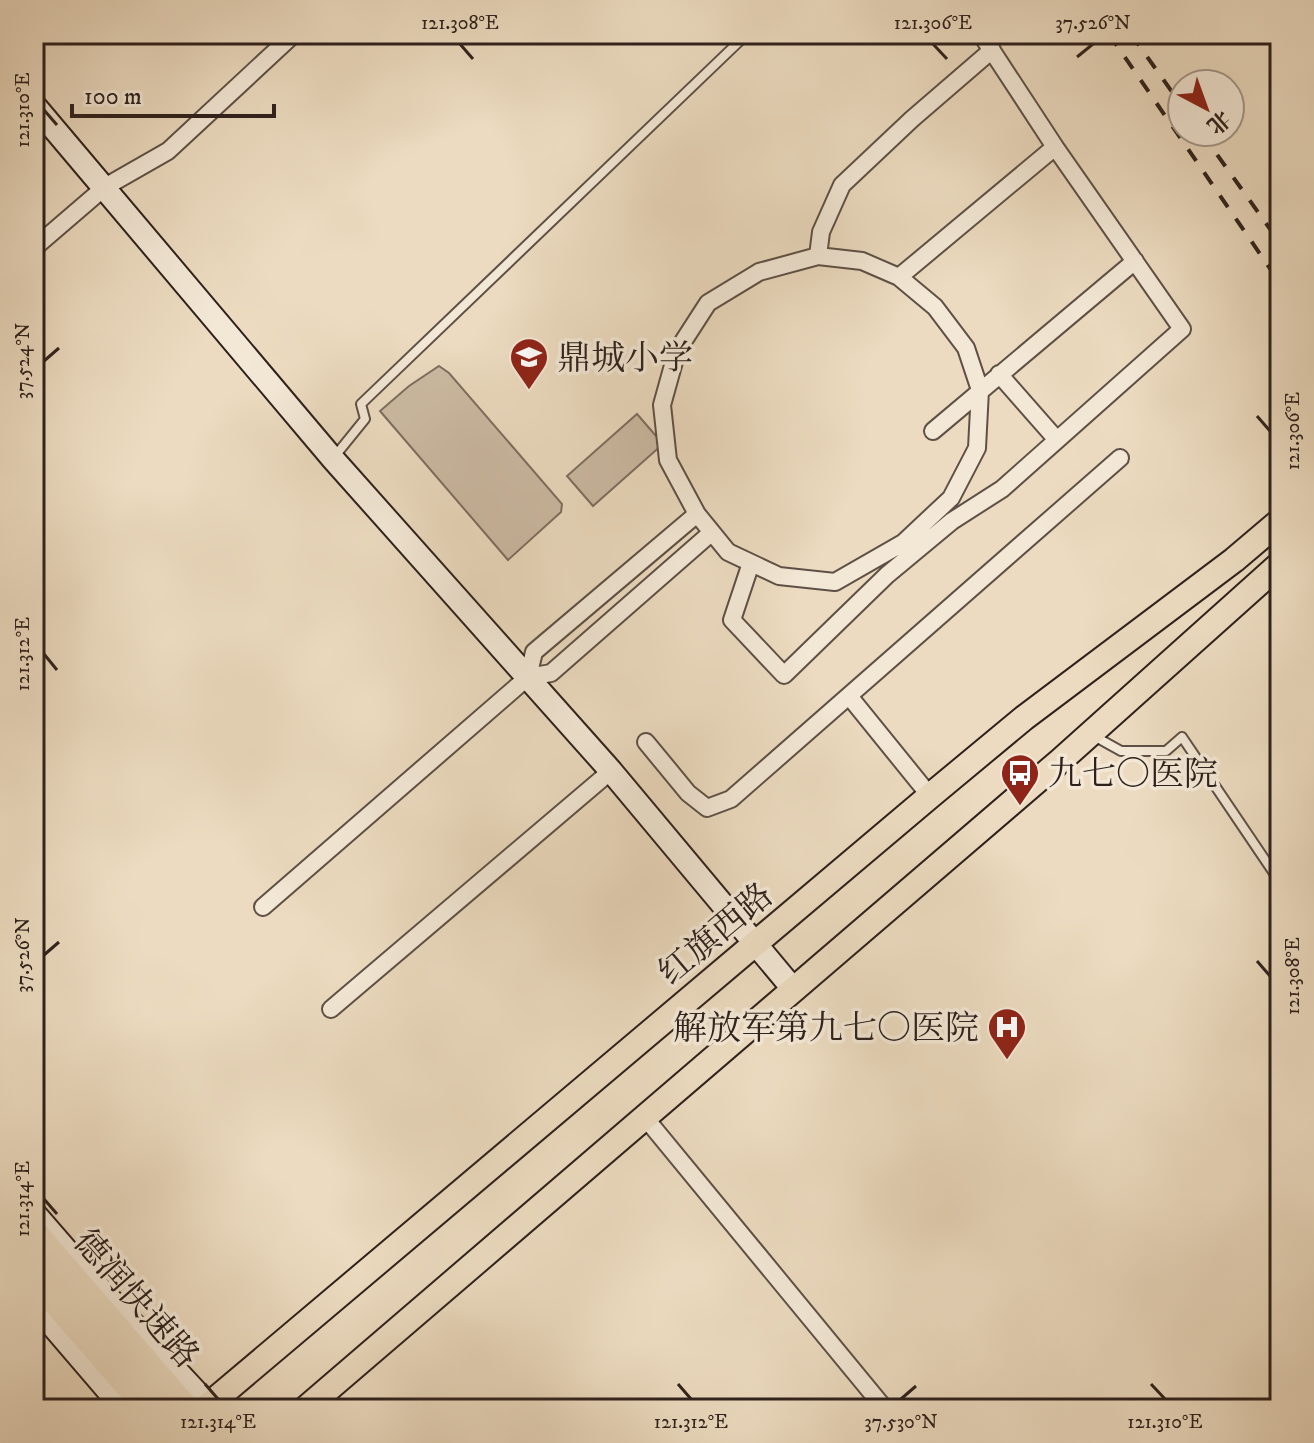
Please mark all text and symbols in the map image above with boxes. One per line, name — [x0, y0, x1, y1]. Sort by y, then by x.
text: 121.308°E — [421, 11, 499, 36]
text: 121.306°E — [894, 11, 972, 36]
text: 37.526°N — [1055, 11, 1131, 36]
scale bar — [72, 68, 274, 118]
north arrow — [1166, 68, 1246, 148]
text: 121.310°E — [11, 72, 36, 148]
text: 100 m — [84, 82, 142, 112]
text: 北 — [1201, 105, 1235, 139]
text: 37.524°N — [11, 323, 36, 399]
school or university icon: 鼎城小学 — [508, 336, 550, 391]
place label: 鼎城小学 — [557, 338, 693, 380]
text: 121.306°E — [1281, 392, 1306, 470]
text: 121.312°E — [11, 617, 36, 691]
bus stop icon: 九七〇医院 — [999, 752, 1041, 807]
place label: 九七〇医院 — [1048, 754, 1218, 796]
street label: 红旗西路 — [651, 875, 782, 994]
text: 37.526°N — [11, 917, 36, 993]
text: 121.308°E — [1281, 937, 1306, 1015]
hospital icon: 解放军第九七〇医院 — [986, 1006, 1028, 1061]
place label: 解放军第九七〇医院 — [673, 1008, 979, 1050]
text: 121.314°E — [11, 1161, 36, 1237]
street label: 德润快速路 — [64, 1221, 207, 1377]
text: 121.314°E — [180, 1410, 256, 1435]
text: 121.312°E — [654, 1410, 728, 1435]
text: 37.530°N — [864, 1410, 938, 1435]
text: 121.310°E — [1127, 1410, 1203, 1435]

